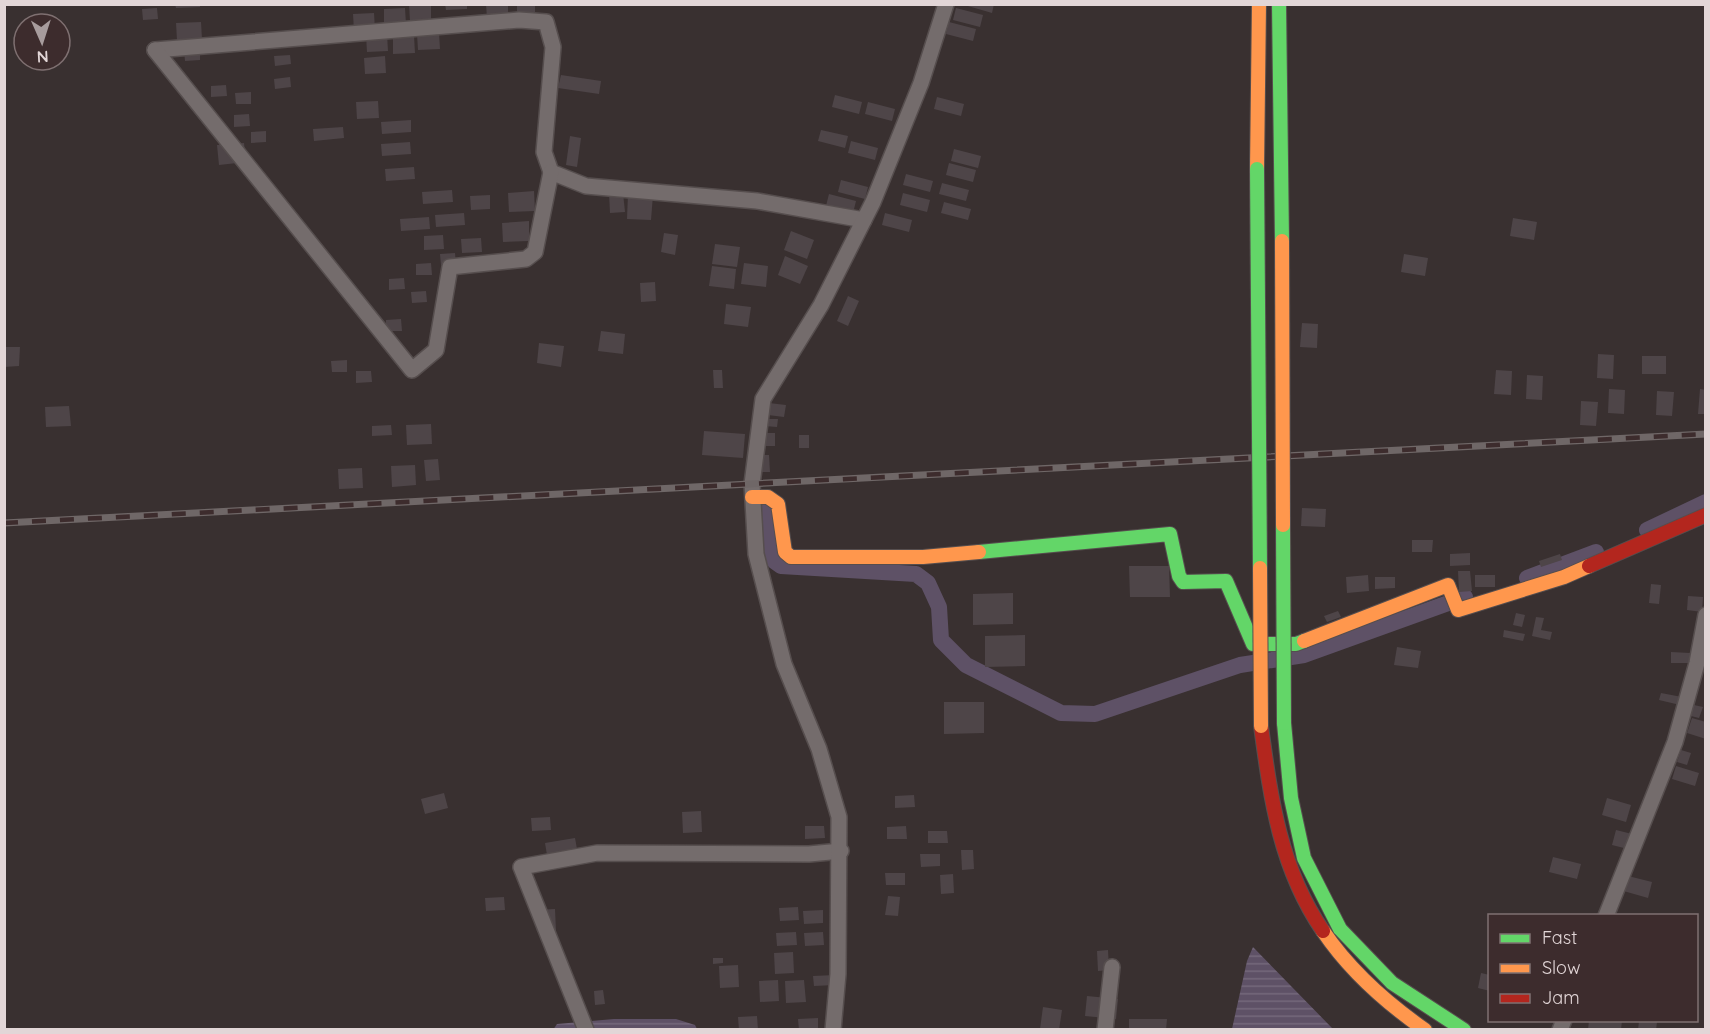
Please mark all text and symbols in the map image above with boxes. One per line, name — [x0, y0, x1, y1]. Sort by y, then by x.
north arrow — [12, 12, 72, 72]
text: N — [36, 47, 49, 67]
legend — [1488, 914, 1698, 1022]
text: Fast — [1542, 926, 1577, 949]
text: Slow — [1542, 956, 1580, 979]
text: Jam — [1542, 986, 1580, 1009]

